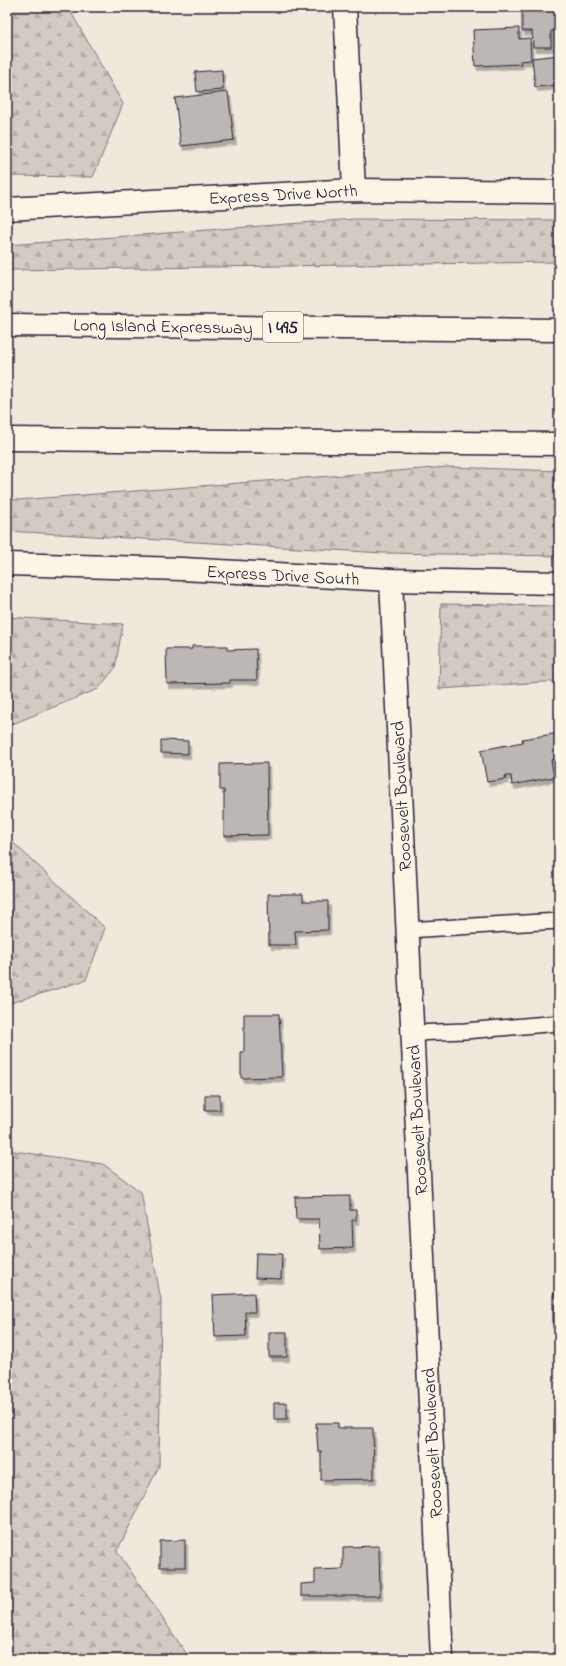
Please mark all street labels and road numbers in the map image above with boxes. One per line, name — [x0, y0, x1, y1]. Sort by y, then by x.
street label: Express Drive North — [208, 179, 358, 213]
road number: I 495 — [263, 312, 303, 342]
street label: Long Island Expressway — [73, 313, 253, 344]
street label: Express Drive South — [206, 560, 360, 594]
street label: Roosevelt Boulevard — [386, 720, 420, 872]
street label: Roosevelt Boulevard — [402, 1044, 436, 1196]
street label: Roosevelt Boulevard — [417, 1367, 451, 1519]

